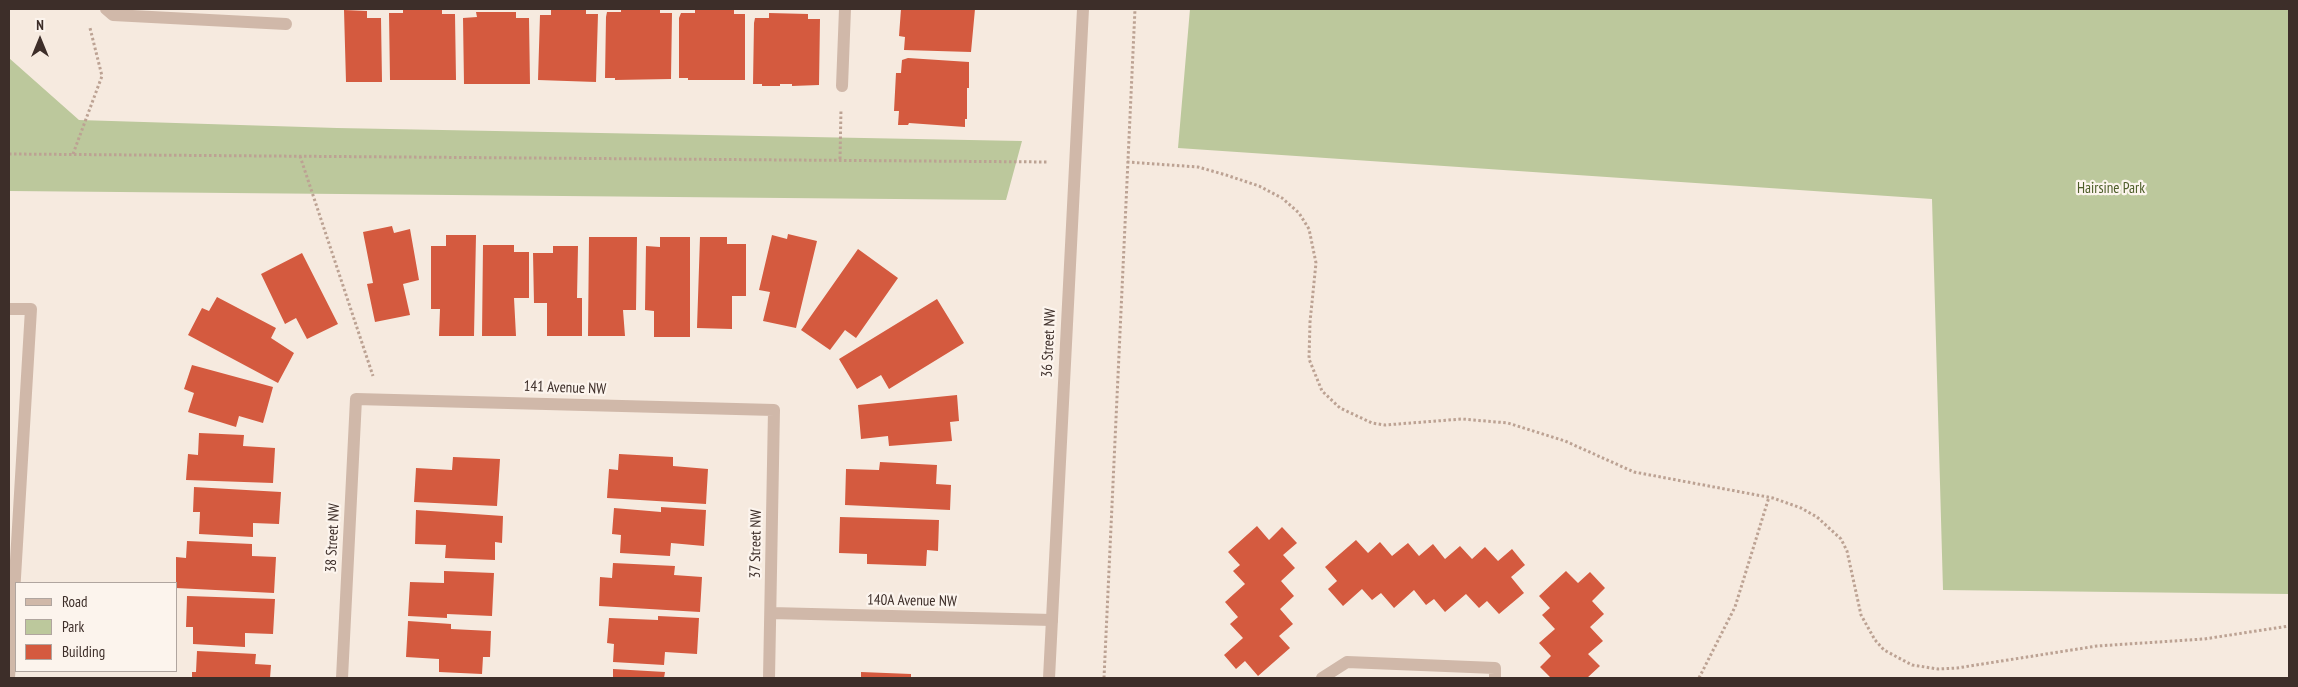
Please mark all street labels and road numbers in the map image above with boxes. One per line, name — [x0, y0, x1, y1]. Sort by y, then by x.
street label: 36 Street NW — [1038, 308, 1060, 378]
street label: 141 Avenue NW — [523, 378, 607, 398]
street label: 38 Street NW — [322, 503, 344, 573]
street label: 37 Street NW — [746, 509, 766, 579]
street label: 140A Avenue NW — [867, 591, 957, 611]

